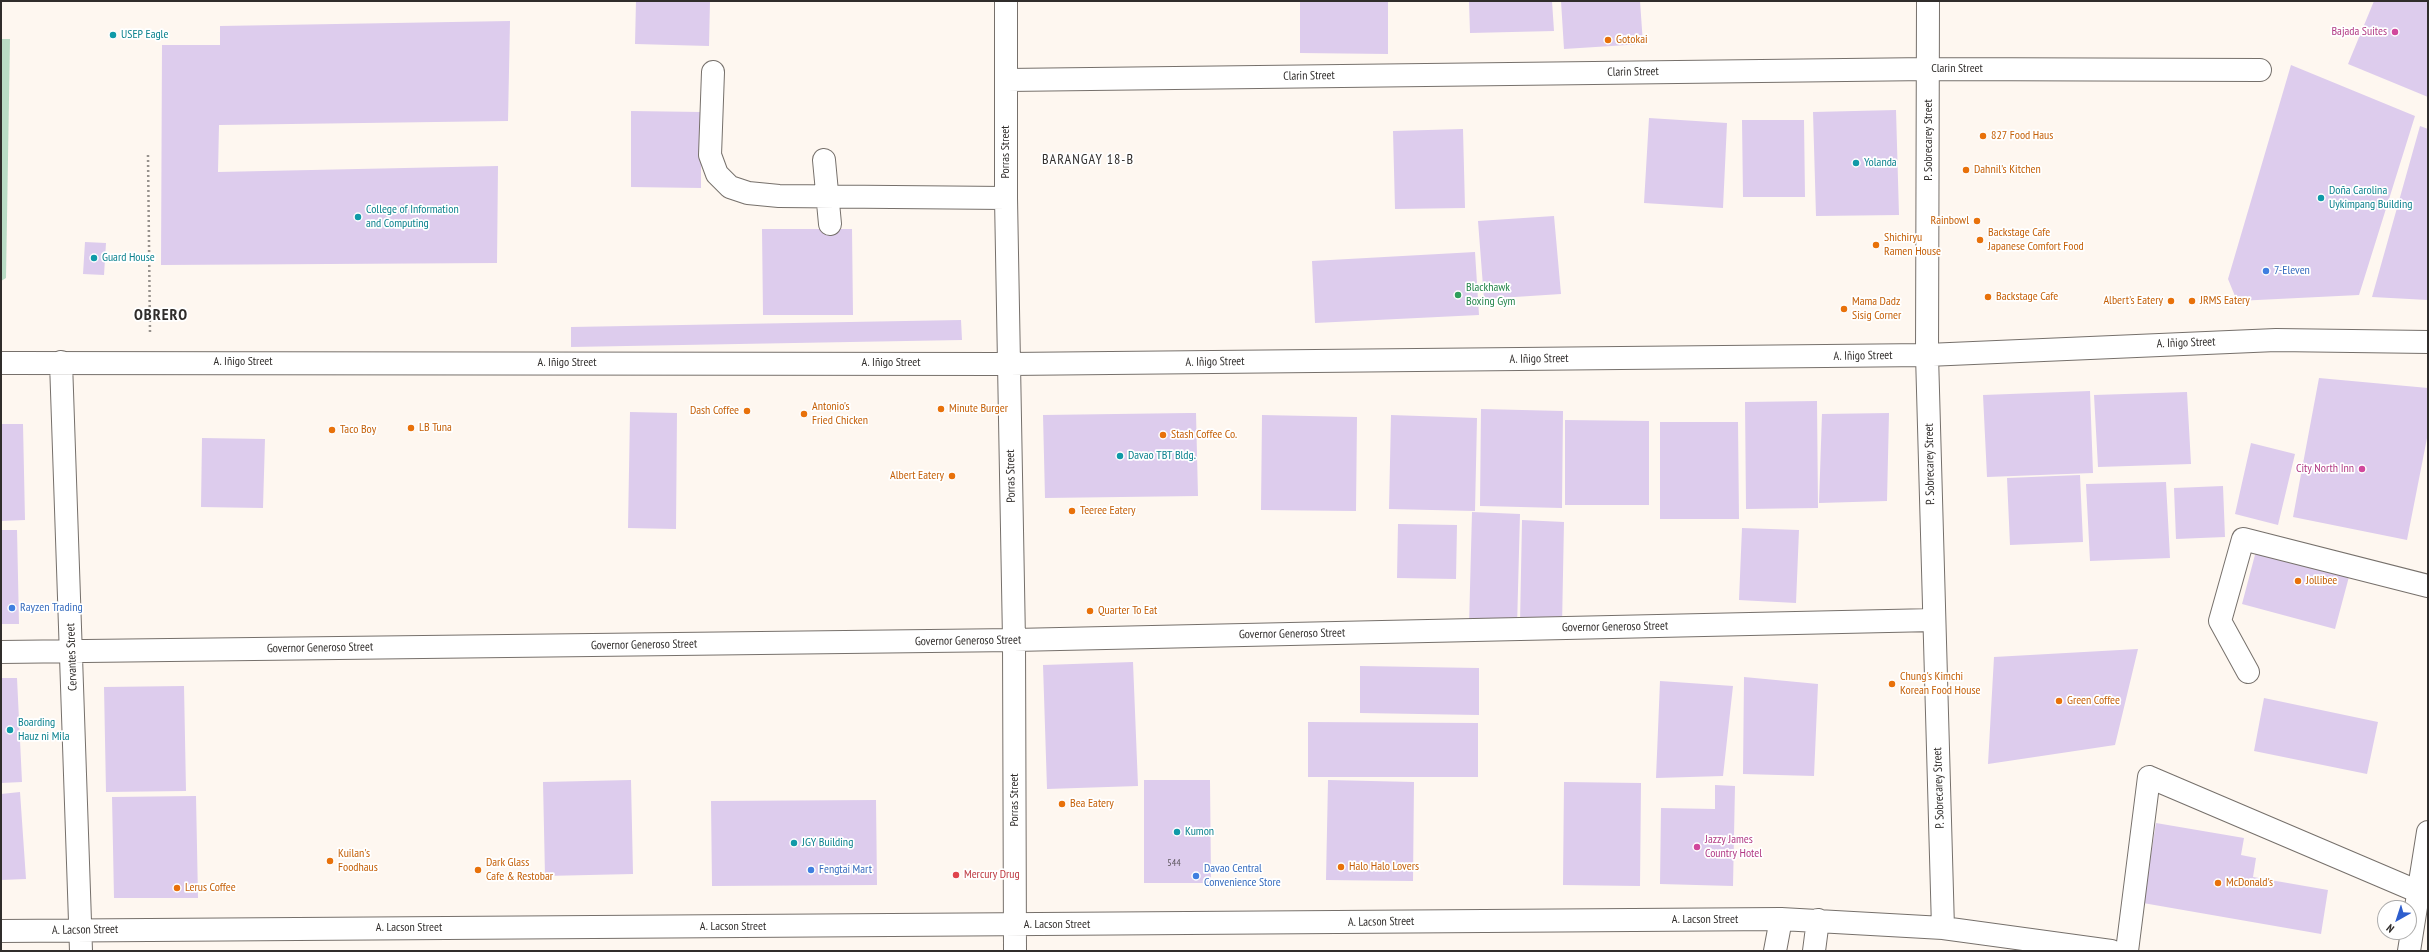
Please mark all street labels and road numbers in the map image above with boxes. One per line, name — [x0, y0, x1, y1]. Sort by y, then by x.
street label: Clarin Street — [1931, 62, 1983, 76]
street label: Clarin Street — [1607, 64, 1659, 80]
street label: Clarin Street — [1283, 68, 1335, 84]
street label: P. Sobrecarey Street — [1922, 99, 1936, 181]
street label: Porras Street — [999, 125, 1013, 179]
street label: A. Iñigo Street — [2156, 335, 2216, 351]
street label: A. Iñigo Street — [1833, 348, 1893, 364]
street label: A. Iñigo Street — [1509, 351, 1569, 367]
street label: A. Iñigo Street — [1185, 354, 1245, 370]
street label: A. Iñigo Street — [213, 355, 273, 369]
street label: A. Iñigo Street — [537, 356, 597, 370]
street label: A. Iñigo Street — [861, 356, 921, 370]
street label: P. Sobrecarey Street — [1922, 423, 1938, 505]
street label: Porras Street — [1003, 449, 1019, 503]
street label: Governor Generoso Street — [1562, 619, 1668, 635]
street label: Cervantes Street — [64, 623, 80, 691]
street label: Governor Generoso Street — [1239, 626, 1345, 642]
street label: Governor Generoso Street — [915, 633, 1021, 649]
street label: Governor Generoso Street — [591, 637, 697, 653]
street label: Governor Generoso Street — [267, 640, 373, 656]
street label: P. Sobrecarey Street — [1930, 747, 1948, 829]
street label: Porras Street — [1008, 773, 1022, 827]
street label: A. Lacson Street — [1672, 913, 1738, 927]
street label: A. Lacson Street — [1348, 914, 1414, 930]
street label: A. Lacson Street — [1024, 918, 1090, 932]
street label: A. Lacson Street — [700, 920, 766, 934]
street label: A. Lacson Street — [376, 921, 442, 935]
street label: A. Lacson Street — [52, 922, 118, 938]

